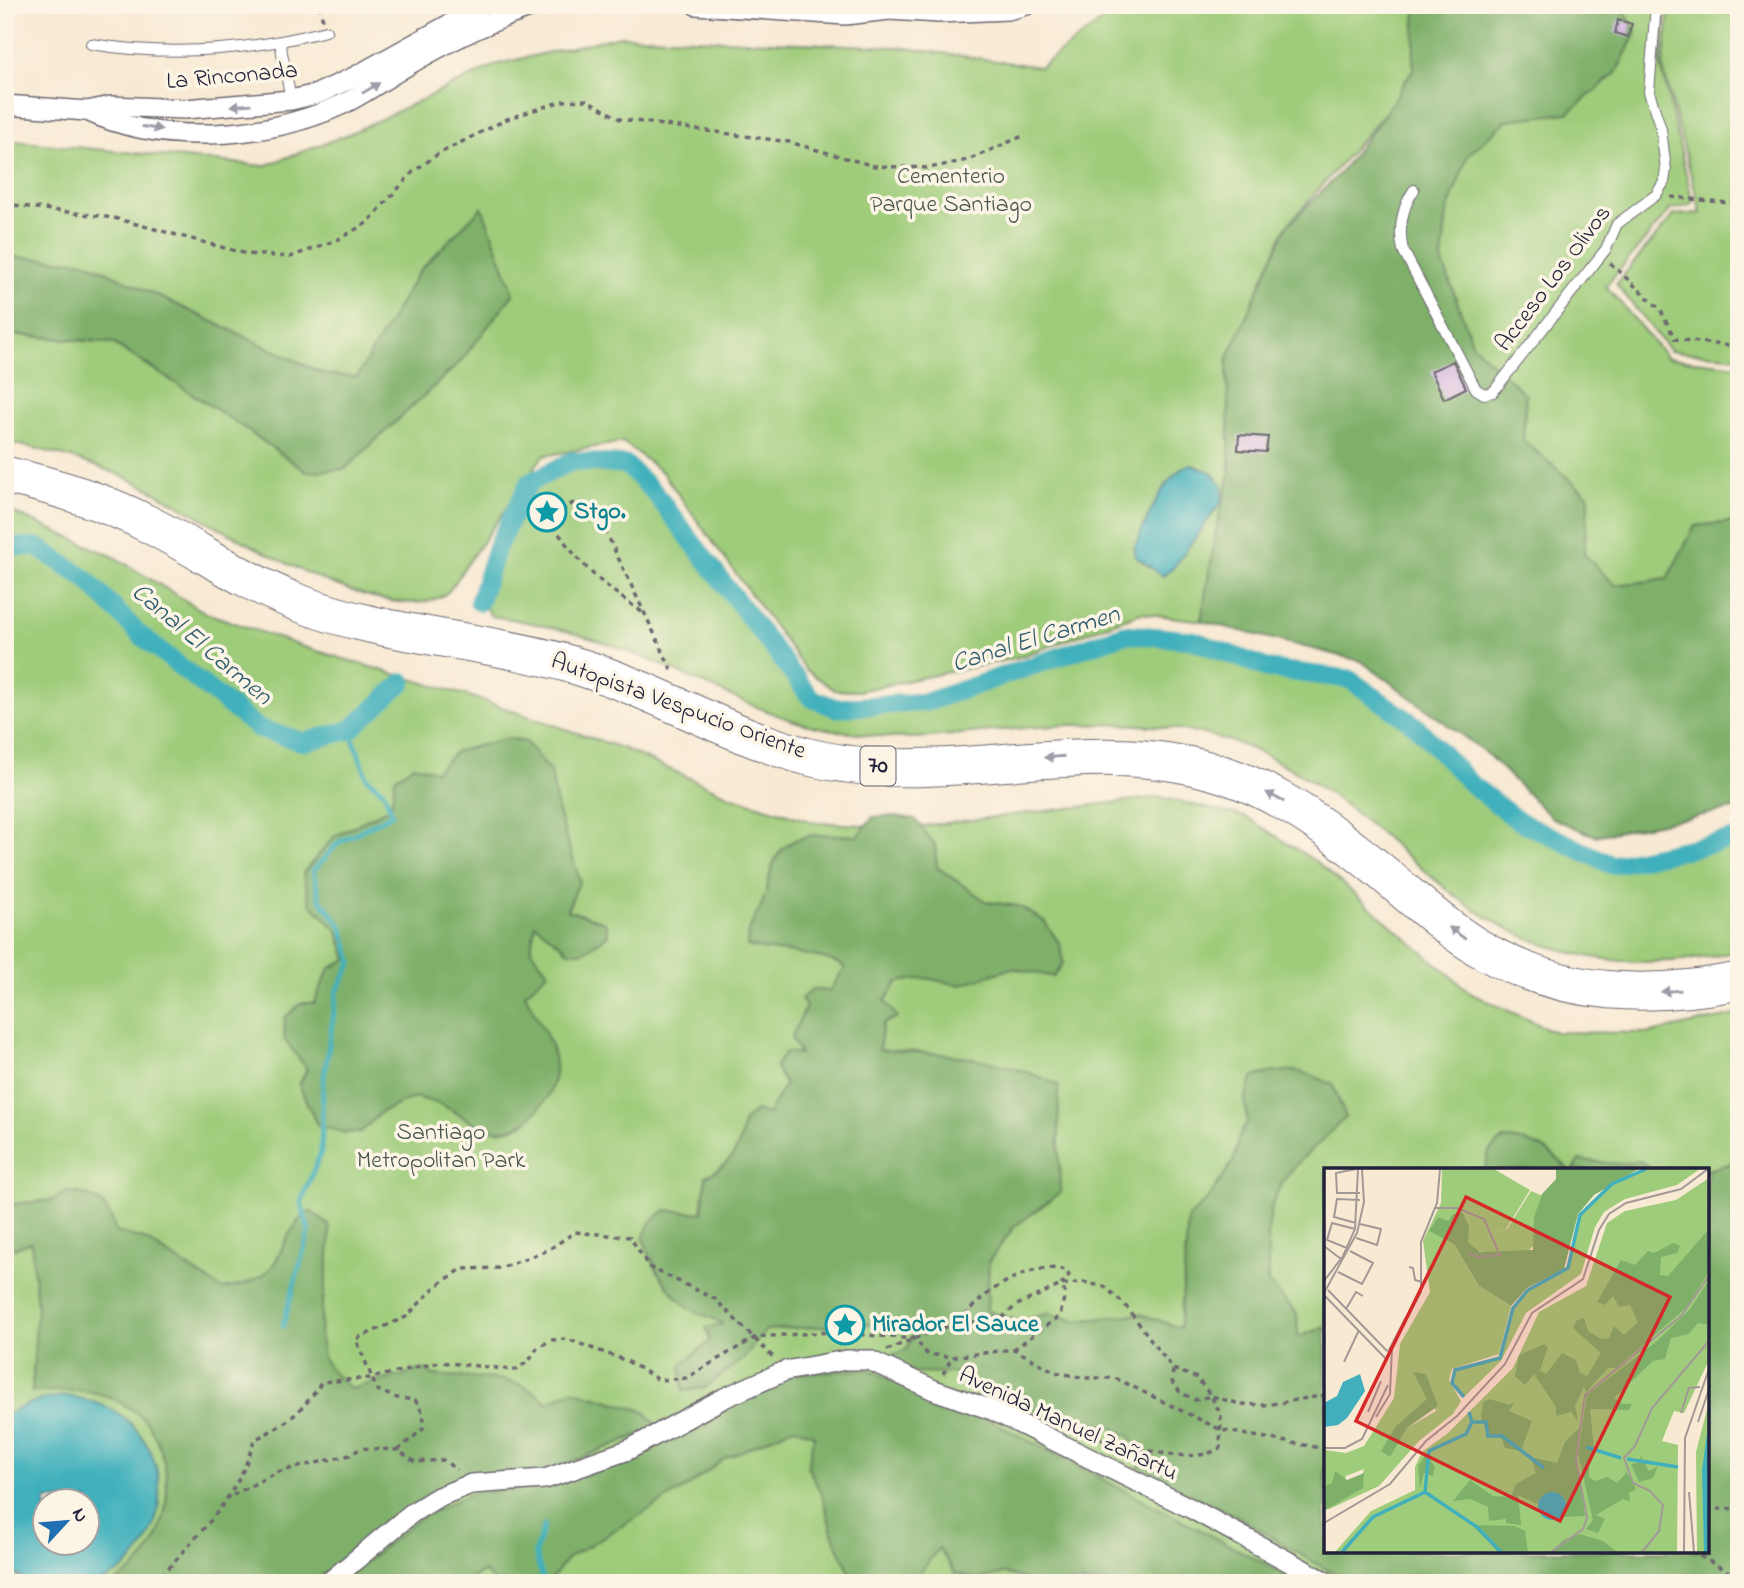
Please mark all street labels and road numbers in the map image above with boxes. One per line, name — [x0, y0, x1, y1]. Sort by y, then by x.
street label: La Rinconada — [165, 54, 299, 100]
street label: Acceso Los Olivos — [1487, 199, 1621, 359]
street label: Autopista Vespucio Oriente — [546, 645, 811, 770]
road number: 70 — [860, 746, 896, 786]
street label: Avenida Manuel Zañartu — [953, 1359, 1183, 1491]

